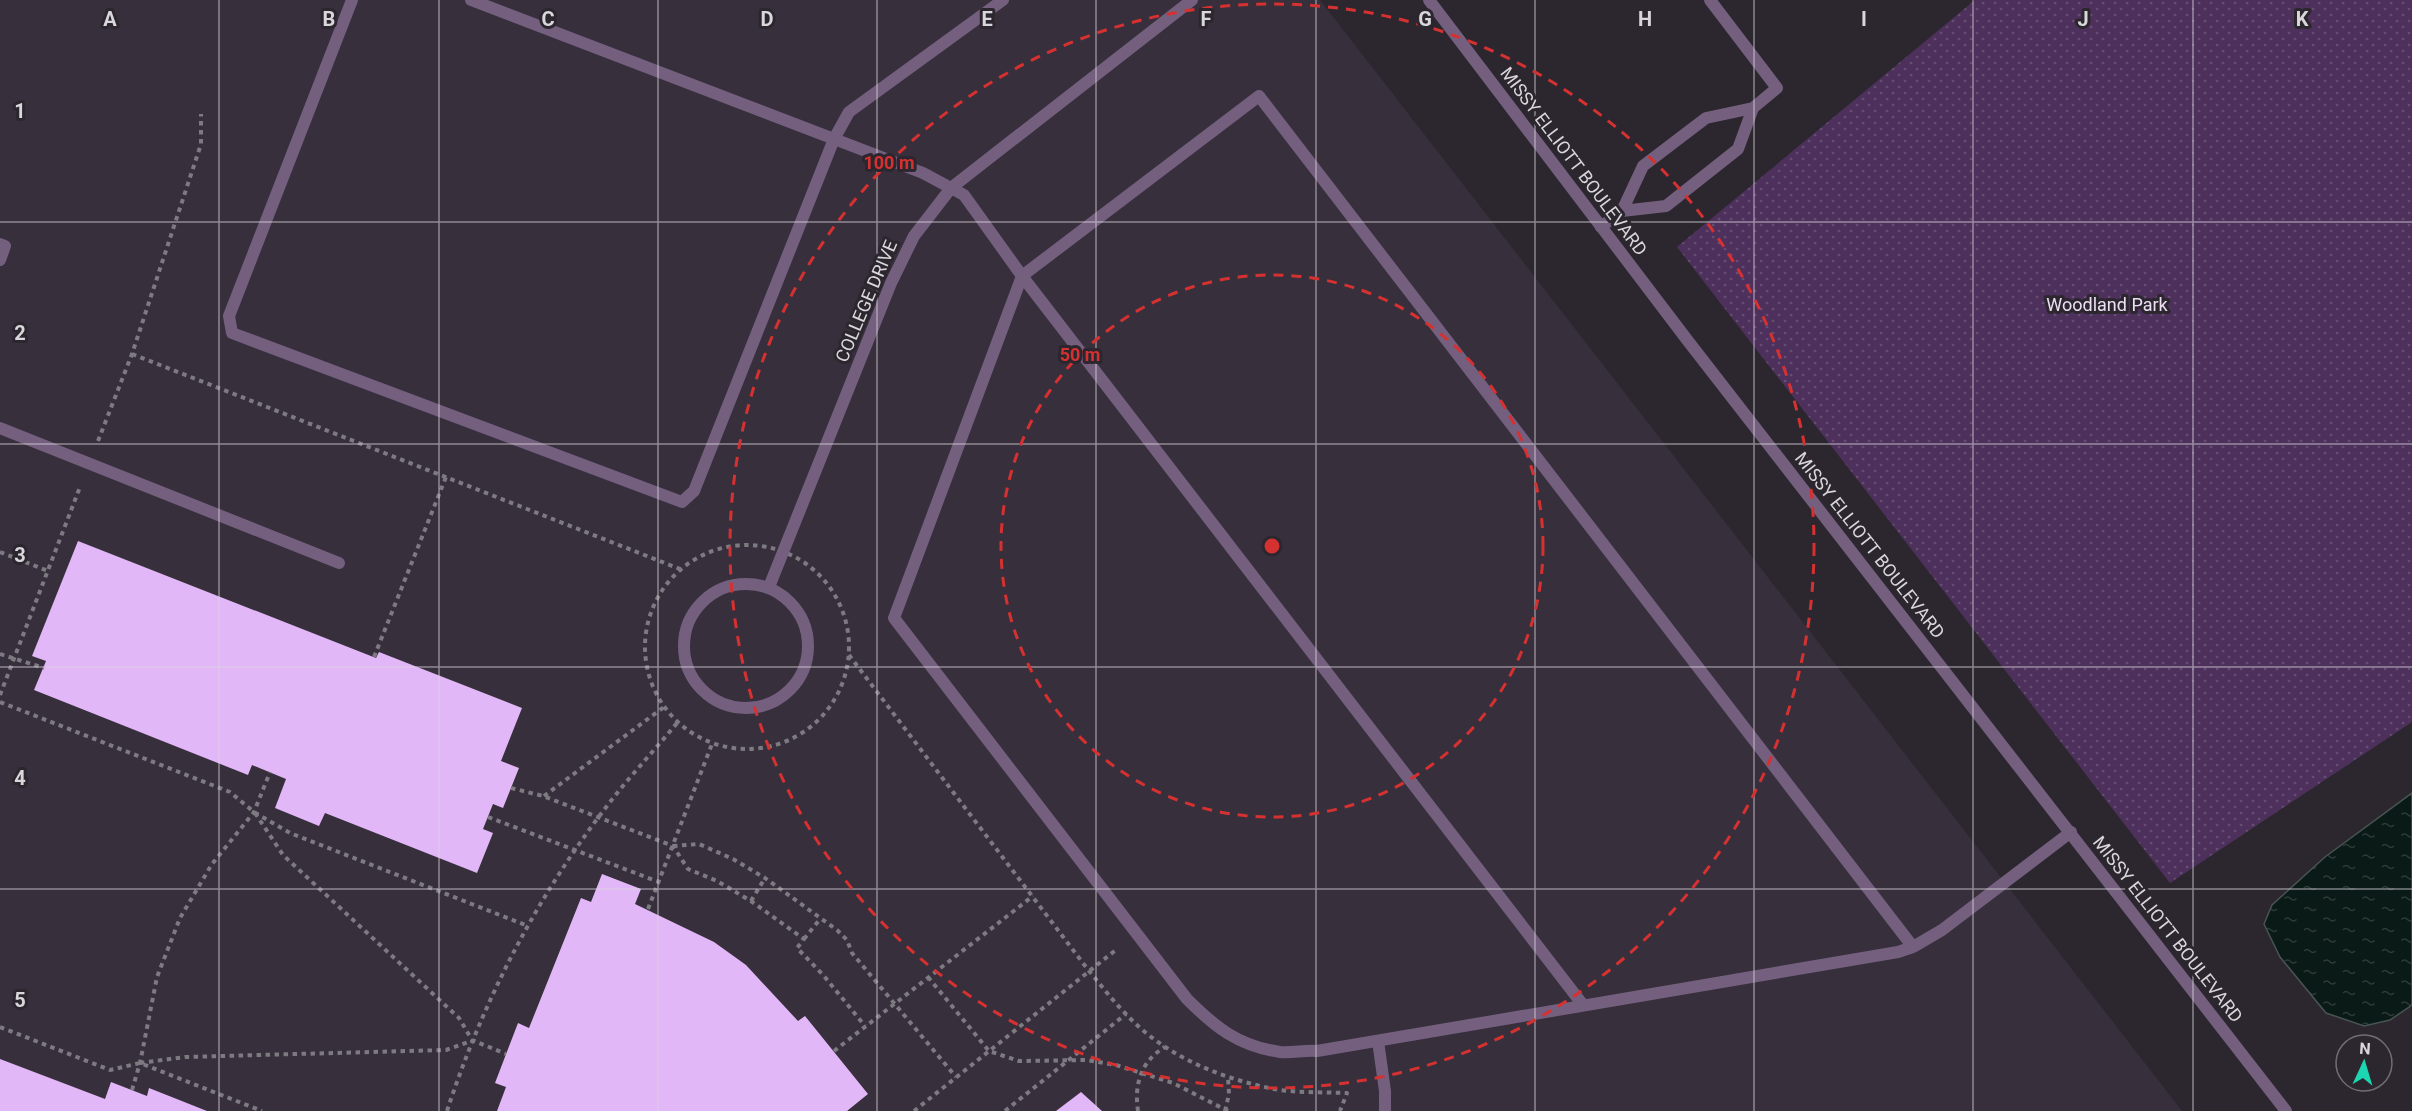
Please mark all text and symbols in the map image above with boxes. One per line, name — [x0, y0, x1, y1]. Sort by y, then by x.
text: A — [103, 7, 117, 31]
text: B — [323, 7, 335, 31]
text: C — [541, 7, 555, 31]
text: D — [761, 7, 774, 31]
text: E — [981, 7, 993, 31]
text: F — [1201, 7, 1212, 31]
text: G — [1418, 7, 1432, 31]
text: H — [1638, 7, 1652, 31]
text: I — [1861, 7, 1867, 31]
text: J — [2077, 7, 2089, 31]
text: K — [2296, 7, 2309, 31]
street label: MISSY ELLIOTT BOULEVARD — [1496, 63, 1652, 259]
text: 1 — [14, 99, 26, 123]
text: 100 m — [863, 152, 915, 173]
street label: COLLEGE DRIVE — [831, 237, 901, 365]
park label: Woodland Park — [2046, 294, 2169, 315]
text: 2 — [14, 321, 26, 345]
text: 50 m — [1060, 344, 1100, 365]
street label: MISSY ELLIOTT BOULEVARD — [1791, 448, 1949, 642]
centre of rings — [1262, 536, 1282, 556]
text: 3 — [14, 543, 26, 567]
text: 4 — [14, 766, 26, 790]
street label: MISSY ELLIOTT BOULEVARD — [2089, 832, 2247, 1026]
text: 5 — [14, 988, 26, 1012]
north arrow — [2334, 1033, 2394, 1093]
text: N — [2359, 1039, 2371, 1058]

